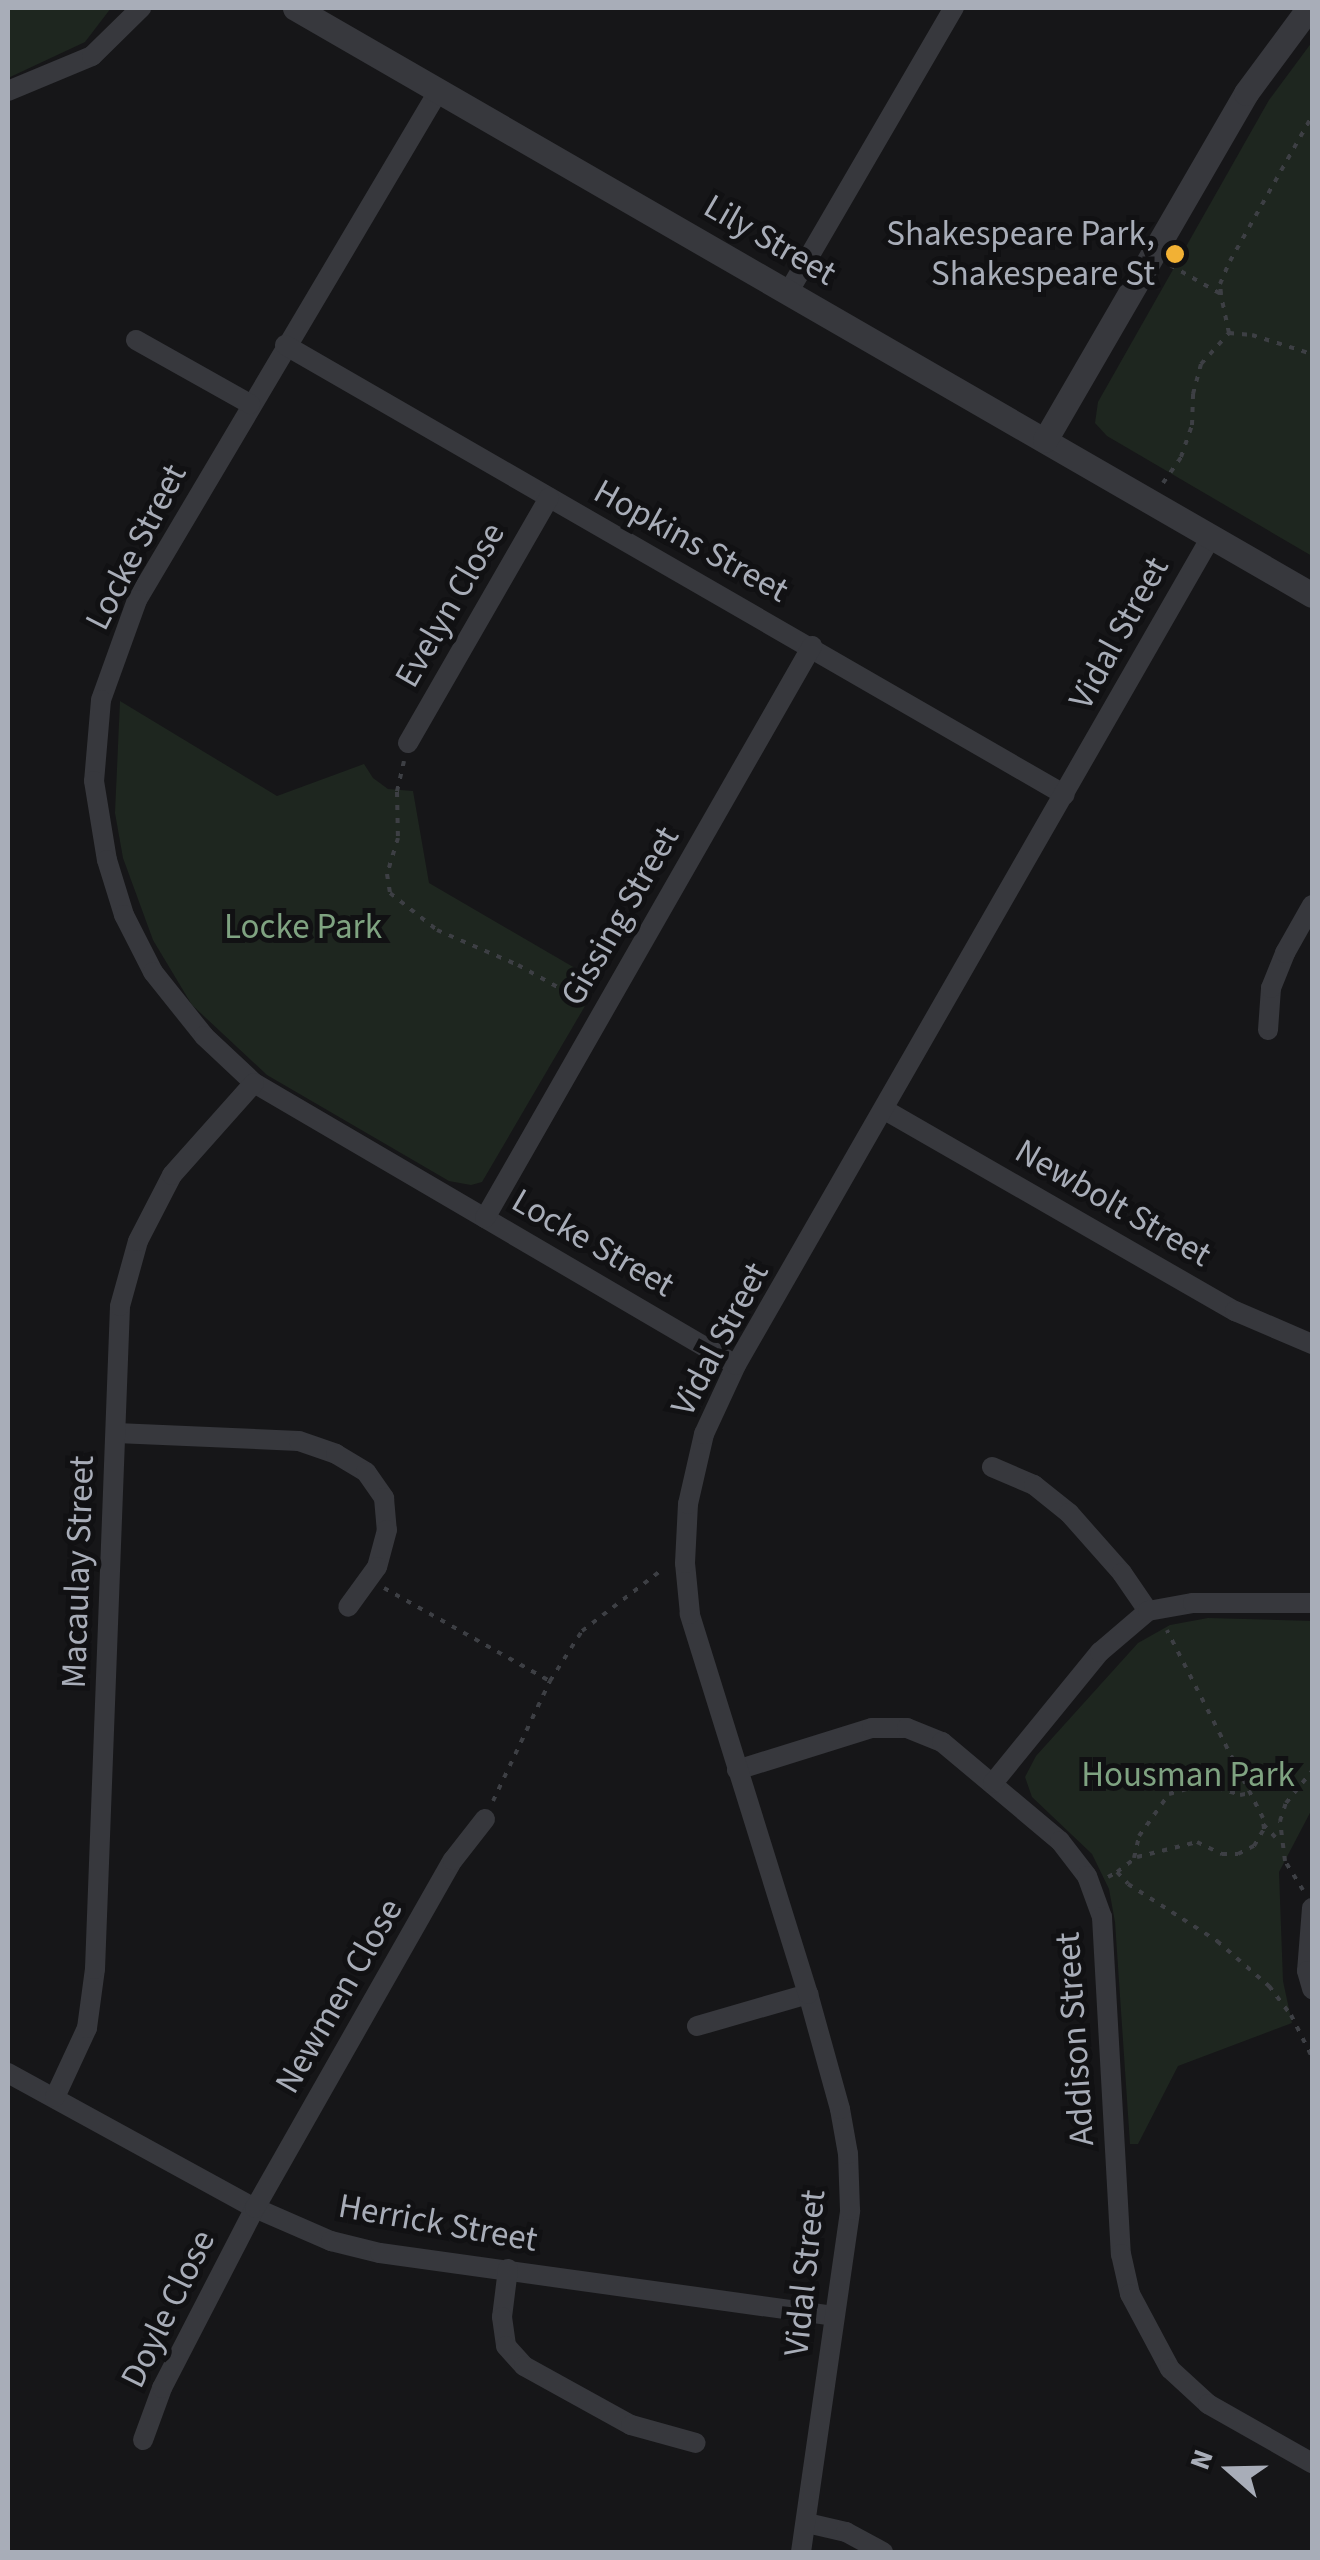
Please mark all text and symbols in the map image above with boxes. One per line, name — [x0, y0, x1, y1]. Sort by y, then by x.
street label: Lily Street — [696, 185, 844, 295]
place label: Shakespeare Park, Shakespeare St — [886, 213, 1155, 295]
marker: Shakespeare Park, Shakespeare St — [1164, 243, 1186, 265]
street label: Locke Street — [76, 457, 196, 637]
street label: Hopkins Street — [587, 470, 795, 612]
street label: Evelyn Close — [386, 515, 514, 695]
street label: Vidal Street — [1060, 550, 1178, 716]
street label: Gissing Street — [552, 819, 688, 1013]
park label: Locke Park — [224, 906, 382, 948]
street label: Newbolt Street — [1008, 1130, 1218, 1276]
street label: Locke Street — [504, 1180, 682, 1306]
street label: Vidal Street — [662, 1255, 778, 1423]
street label: Macaulay Street — [53, 1455, 103, 1689]
park label: Housman Park — [1081, 1754, 1295, 1796]
street label: Newmen Close — [266, 1891, 412, 2101]
street label: Addison Street — [1047, 1931, 1103, 2147]
street label: Herrick Street — [335, 2185, 541, 2261]
street label: Vidal Street — [775, 2188, 835, 2358]
street label: Doyle Close — [112, 2223, 224, 2395]
north arrow — [1180, 2420, 1280, 2520]
text: N — [1180, 2444, 1224, 2475]

